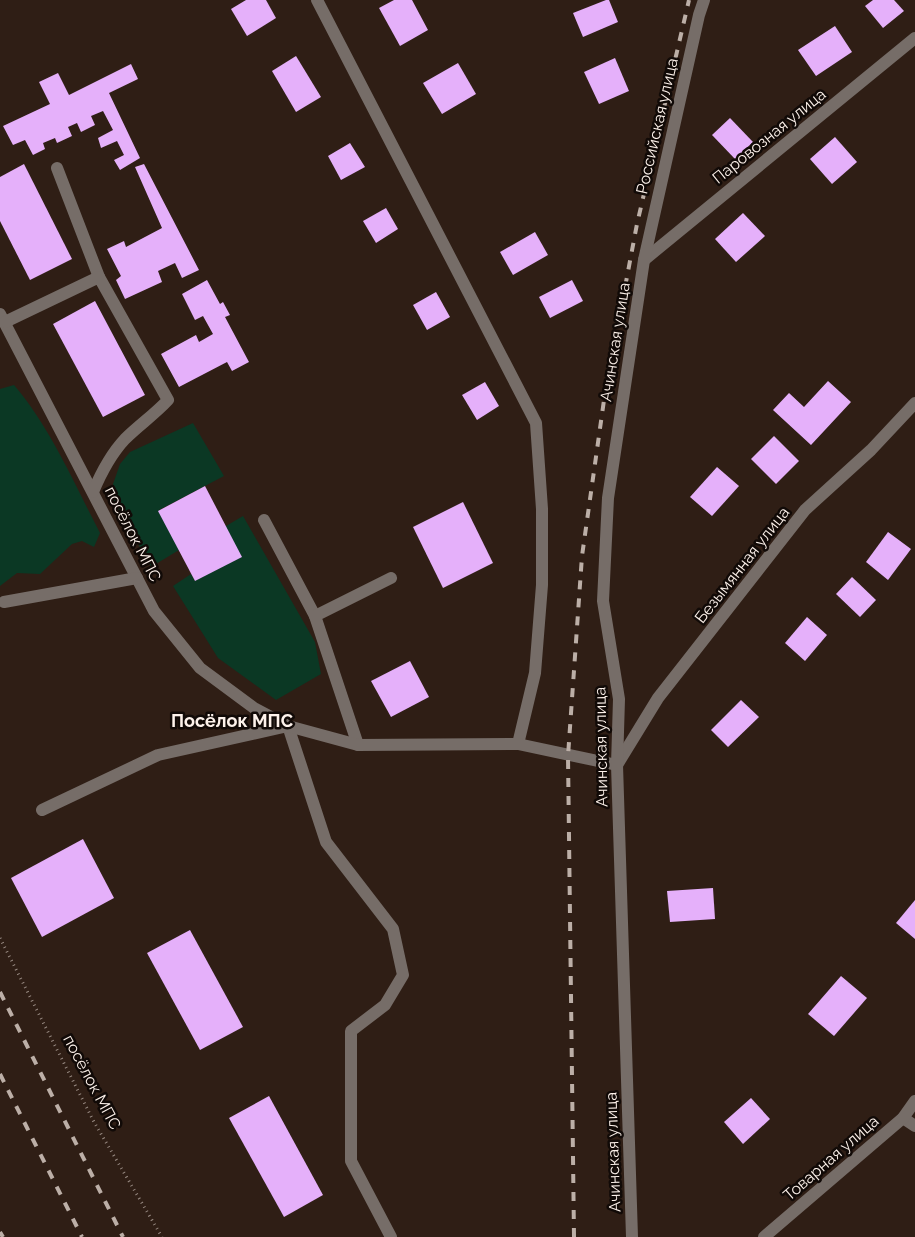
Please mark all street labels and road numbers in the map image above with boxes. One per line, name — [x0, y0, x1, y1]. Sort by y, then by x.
street label: Российская улица — [632, 56, 682, 196]
street label: Паровозная улица — [709, 84, 829, 188]
street label: Ачинская улица — [596, 281, 634, 403]
street label: посёлок МПС — [101, 483, 165, 585]
street label: Безымянная улица — [691, 503, 793, 627]
street label: Ачинская улица — [590, 687, 612, 807]
street label: посёлок МПС — [59, 1032, 125, 1132]
street label: Ачинская улица — [601, 1092, 625, 1212]
street label: Товарная улица — [780, 1112, 882, 1204]

